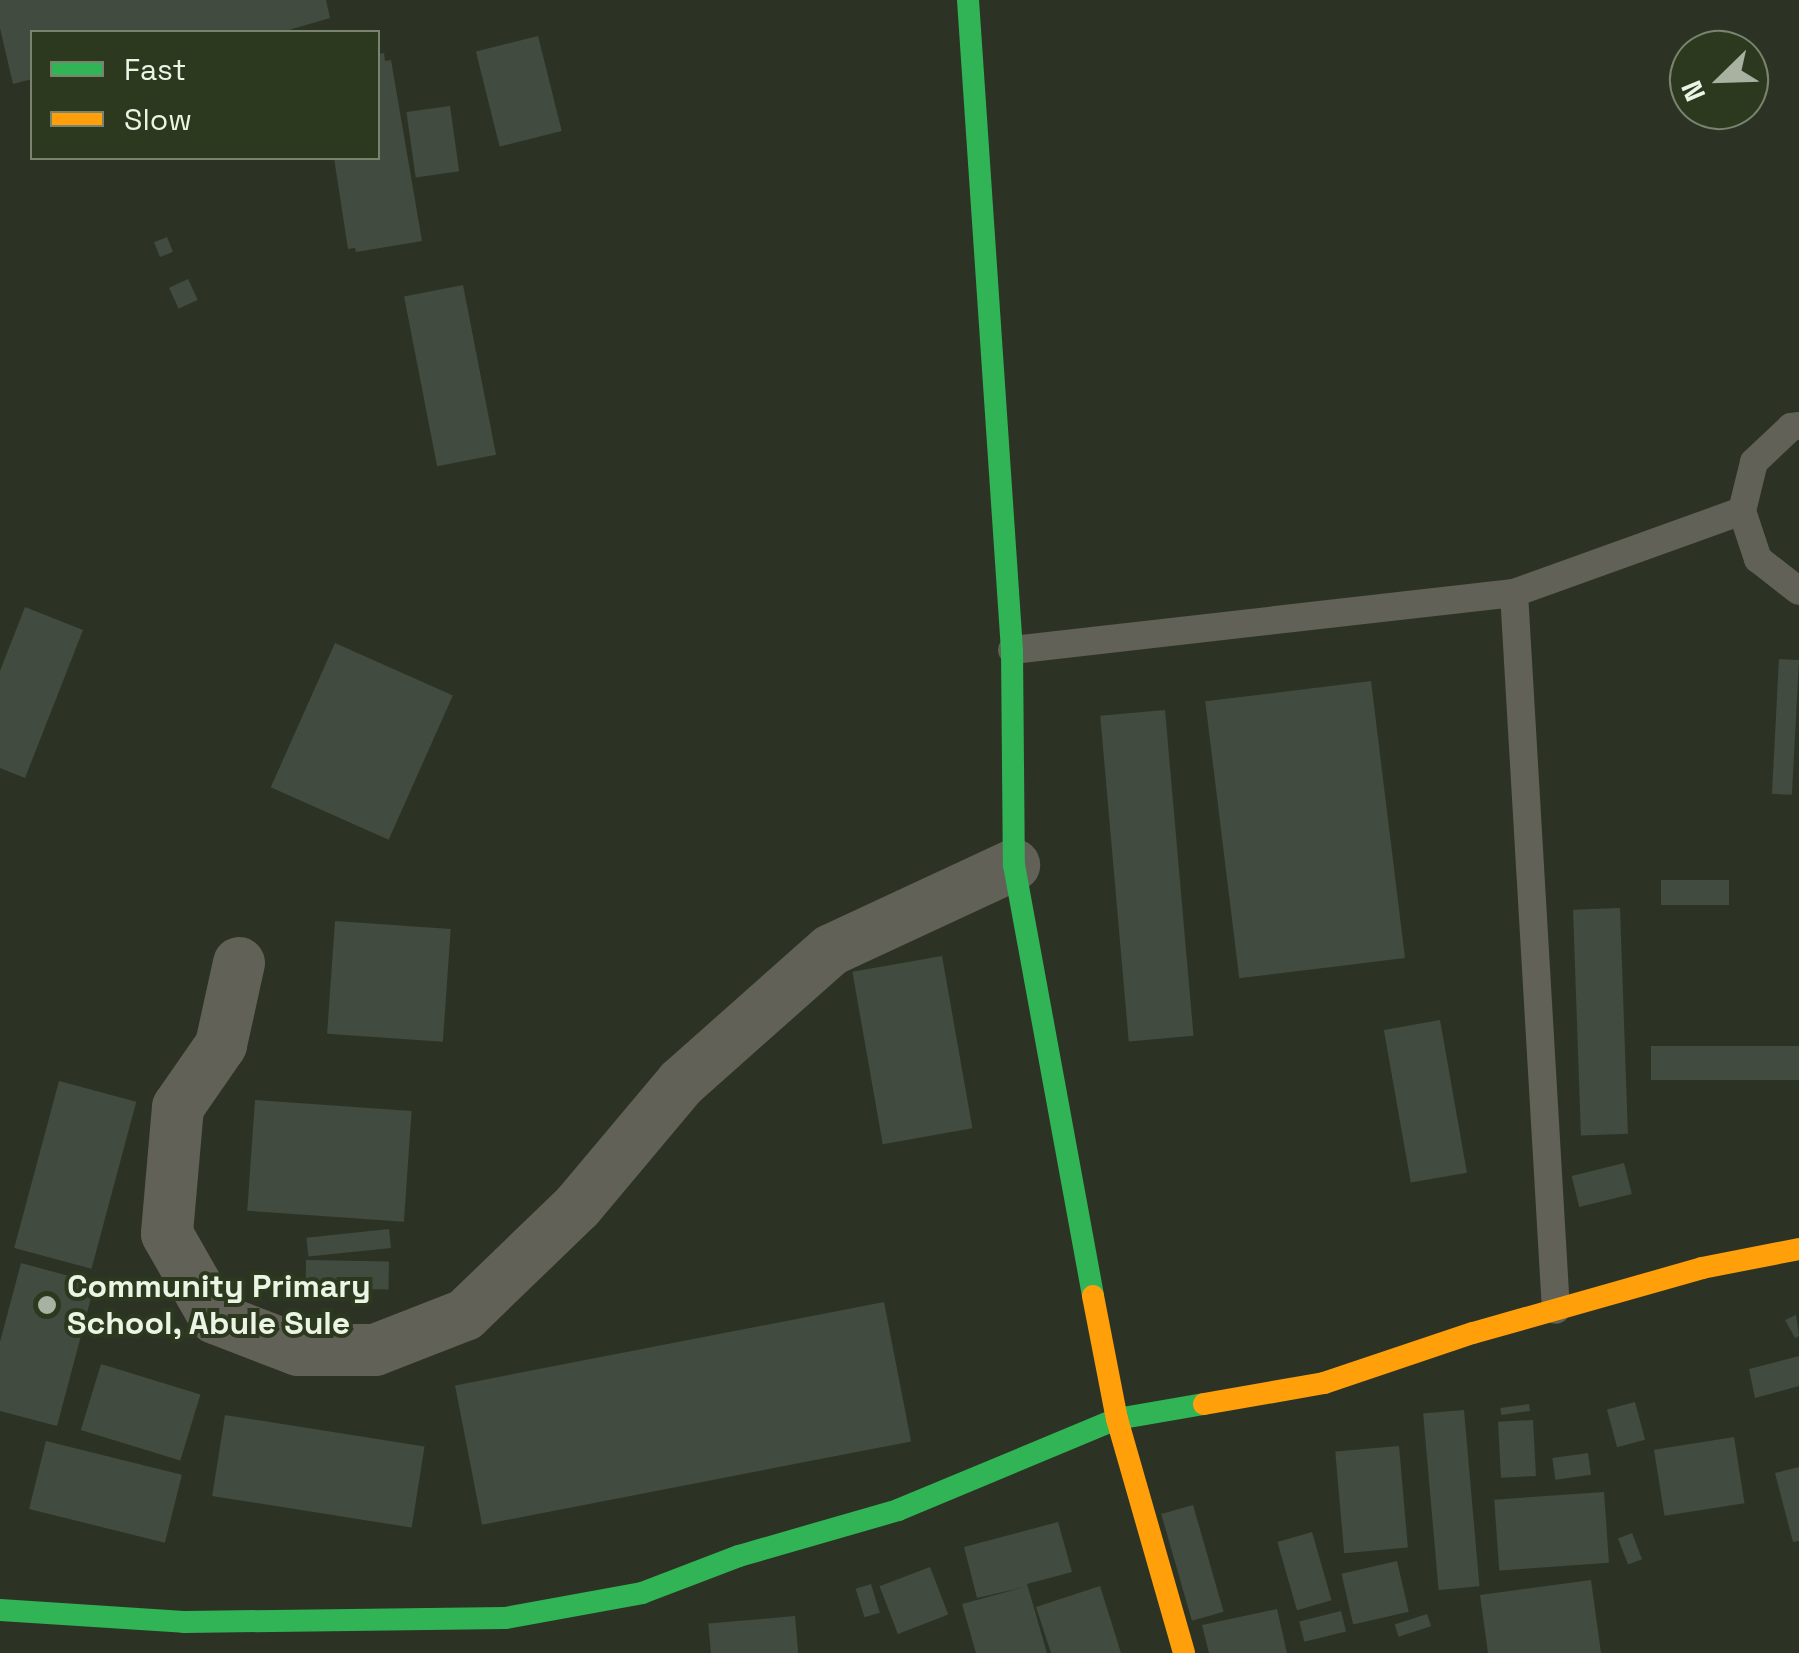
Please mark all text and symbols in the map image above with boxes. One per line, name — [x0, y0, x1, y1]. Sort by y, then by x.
legend — [30, 30, 380, 160]
north arrow — [1669, 30, 1769, 130]
text: Fast — [124, 50, 186, 89]
text: N — [1673, 75, 1713, 107]
text: Slow — [124, 100, 192, 139]
place label: Community Primary School, Abule Sule — [67, 1268, 371, 1343]
marker: Community Primary School, Abule Sule — [36, 1294, 58, 1316]

